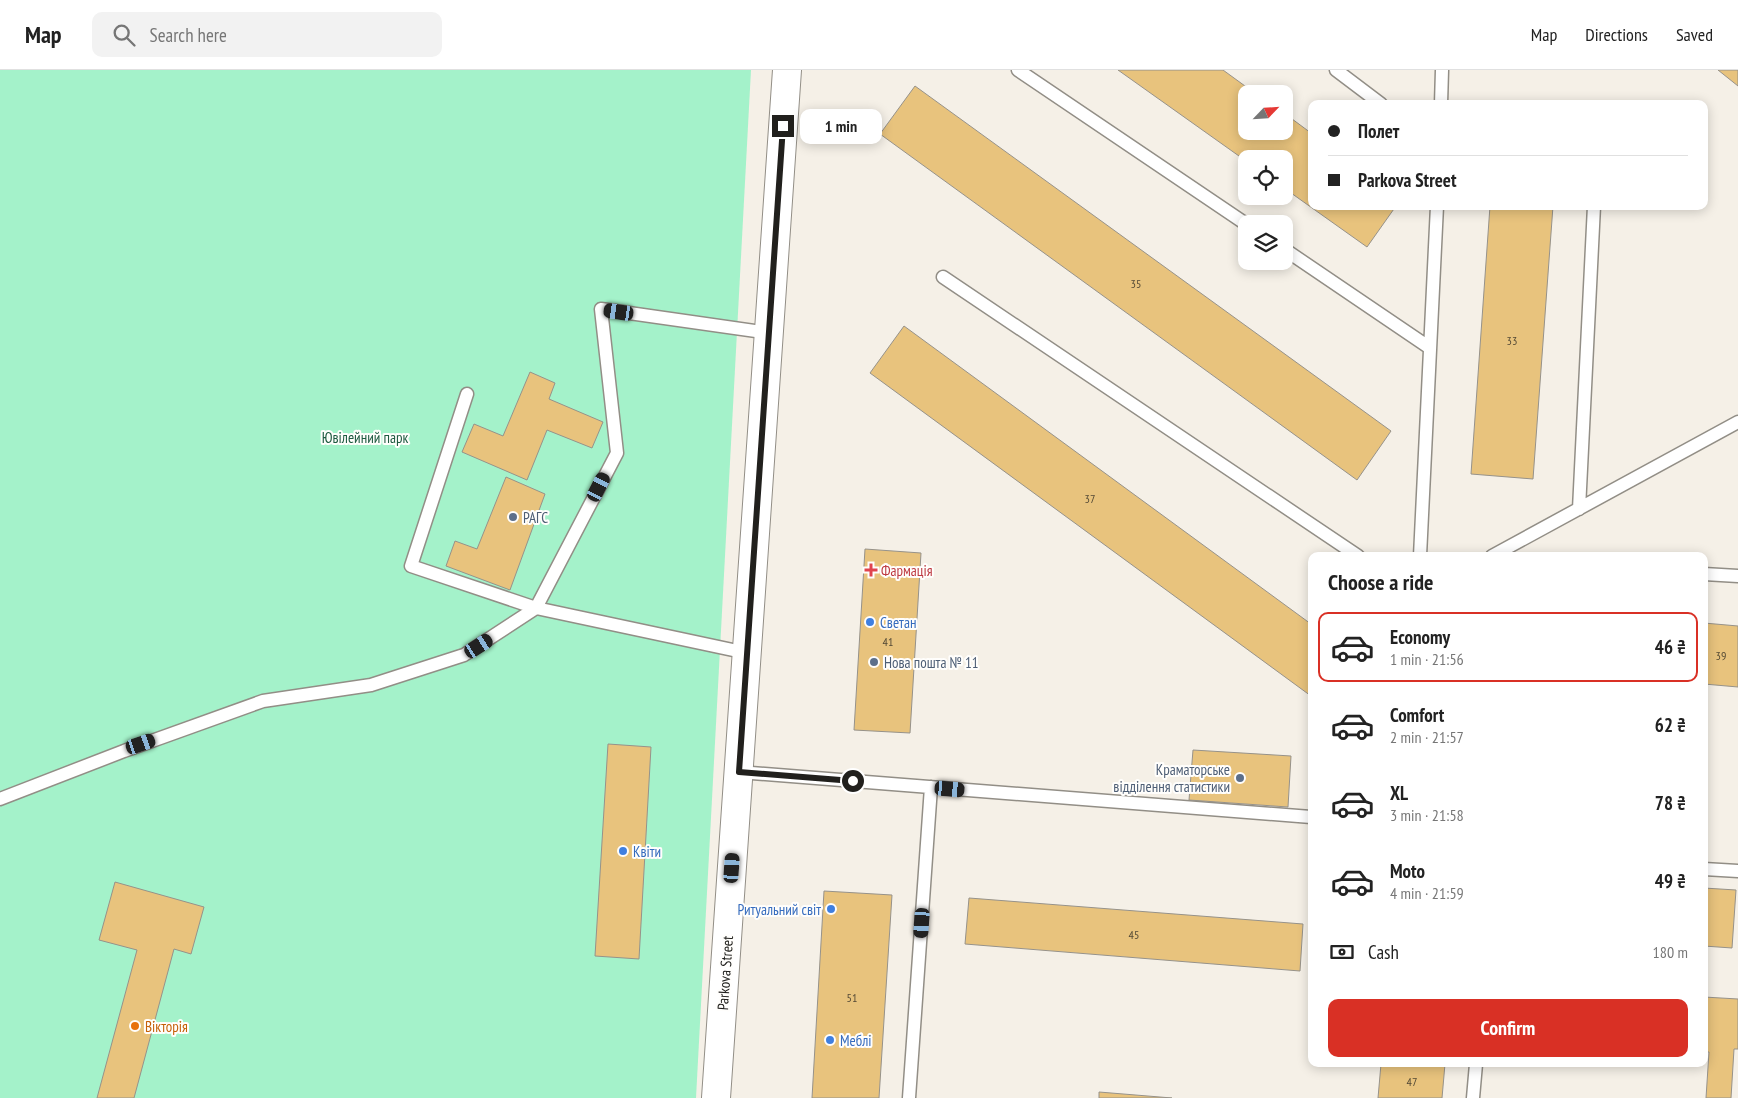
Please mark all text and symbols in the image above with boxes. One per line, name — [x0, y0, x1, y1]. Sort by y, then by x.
search box — [92, 12, 442, 57]
text: Map — [25, 19, 62, 50]
icon: search — [110, 21, 138, 49]
text: Search here — [150, 23, 227, 47]
text: Map — [1531, 23, 1557, 46]
text: Directions — [1585, 23, 1648, 46]
text: Saved — [1676, 23, 1713, 46]
north arrow — [1238, 85, 1292, 140]
map controls — [1238, 85, 1293, 270]
callout: 1 min — [800, 108, 883, 144]
route end — [772, 115, 794, 137]
text: 1 min — [825, 116, 857, 136]
text: Полет — [1358, 119, 1399, 143]
button: locate — [1238, 150, 1293, 205]
text: Parkova Street — [1358, 168, 1457, 192]
button: layers — [1238, 215, 1293, 270]
house number: 35 — [1131, 276, 1141, 291]
car — [603, 302, 634, 322]
house number: 33 — [1507, 333, 1517, 348]
park label: Ювілейний парк — [322, 428, 408, 447]
car — [585, 470, 612, 504]
house number: 37 — [1085, 491, 1095, 506]
place label: РАГС — [523, 508, 548, 527]
marker: РАГС — [507, 511, 519, 523]
place label: Фармація — [881, 561, 933, 580]
marker: Фармація — [865, 564, 877, 576]
text: Choose a ride — [1328, 568, 1433, 596]
place label: Светан — [880, 613, 916, 632]
marker: Светан — [864, 616, 876, 628]
icon: car — [1330, 625, 1375, 670]
text: Economy — [1390, 625, 1450, 649]
car — [462, 632, 495, 660]
house number: 41 — [883, 634, 893, 649]
text: 46 ₴ — [1655, 635, 1686, 659]
house number: 39 — [1716, 648, 1726, 663]
text: 1 min · 21:56 — [1390, 649, 1464, 669]
place label: Нова пошта № 11 — [884, 653, 979, 672]
marker: Нова пошта № 11 — [868, 656, 880, 668]
icon: car — [1330, 703, 1375, 748]
text: Comfort — [1390, 703, 1444, 727]
text: 62 ₴ — [1655, 713, 1686, 737]
text: 2 min · 21:57 — [1390, 727, 1464, 747]
car — [124, 732, 157, 756]
place label: Краматорське відділення статистики — [1113, 760, 1230, 796]
route start — [842, 770, 864, 792]
marker: Краматорське відділення статистики — [1234, 772, 1246, 784]
car — [934, 780, 965, 798]
icon: car — [1330, 781, 1375, 826]
text: XL — [1390, 781, 1408, 805]
text: 78 ₴ — [1655, 791, 1686, 815]
text: 3 min · 21:58 — [1390, 805, 1464, 825]
place label: Квіти — [633, 842, 661, 861]
marker: Квіти — [617, 845, 629, 857]
car — [723, 853, 740, 883]
icon: car — [1330, 859, 1375, 904]
text: Moto — [1390, 859, 1425, 883]
text: 49 ₴ — [1655, 869, 1686, 893]
text: 4 min · 21:59 — [1390, 883, 1464, 903]
place label: Ритуальний світ — [738, 900, 821, 919]
marker: Ритуальний світ — [825, 903, 837, 915]
car — [913, 908, 930, 938]
house number: 45 — [1129, 927, 1139, 942]
street label: Parkova Street — [713, 935, 737, 1011]
icon: cash — [1328, 938, 1356, 966]
text: Cash — [1368, 940, 1399, 964]
text: 180 m — [1653, 942, 1688, 962]
house number: 51 — [847, 990, 857, 1005]
button: Confirm — [1328, 999, 1688, 1057]
place label: Вікторія — [145, 1017, 188, 1036]
marker: Вікторія — [129, 1020, 141, 1032]
place label: Меблі — [840, 1031, 872, 1050]
marker: Меблі — [824, 1034, 836, 1046]
house number: 47 — [1407, 1074, 1417, 1089]

